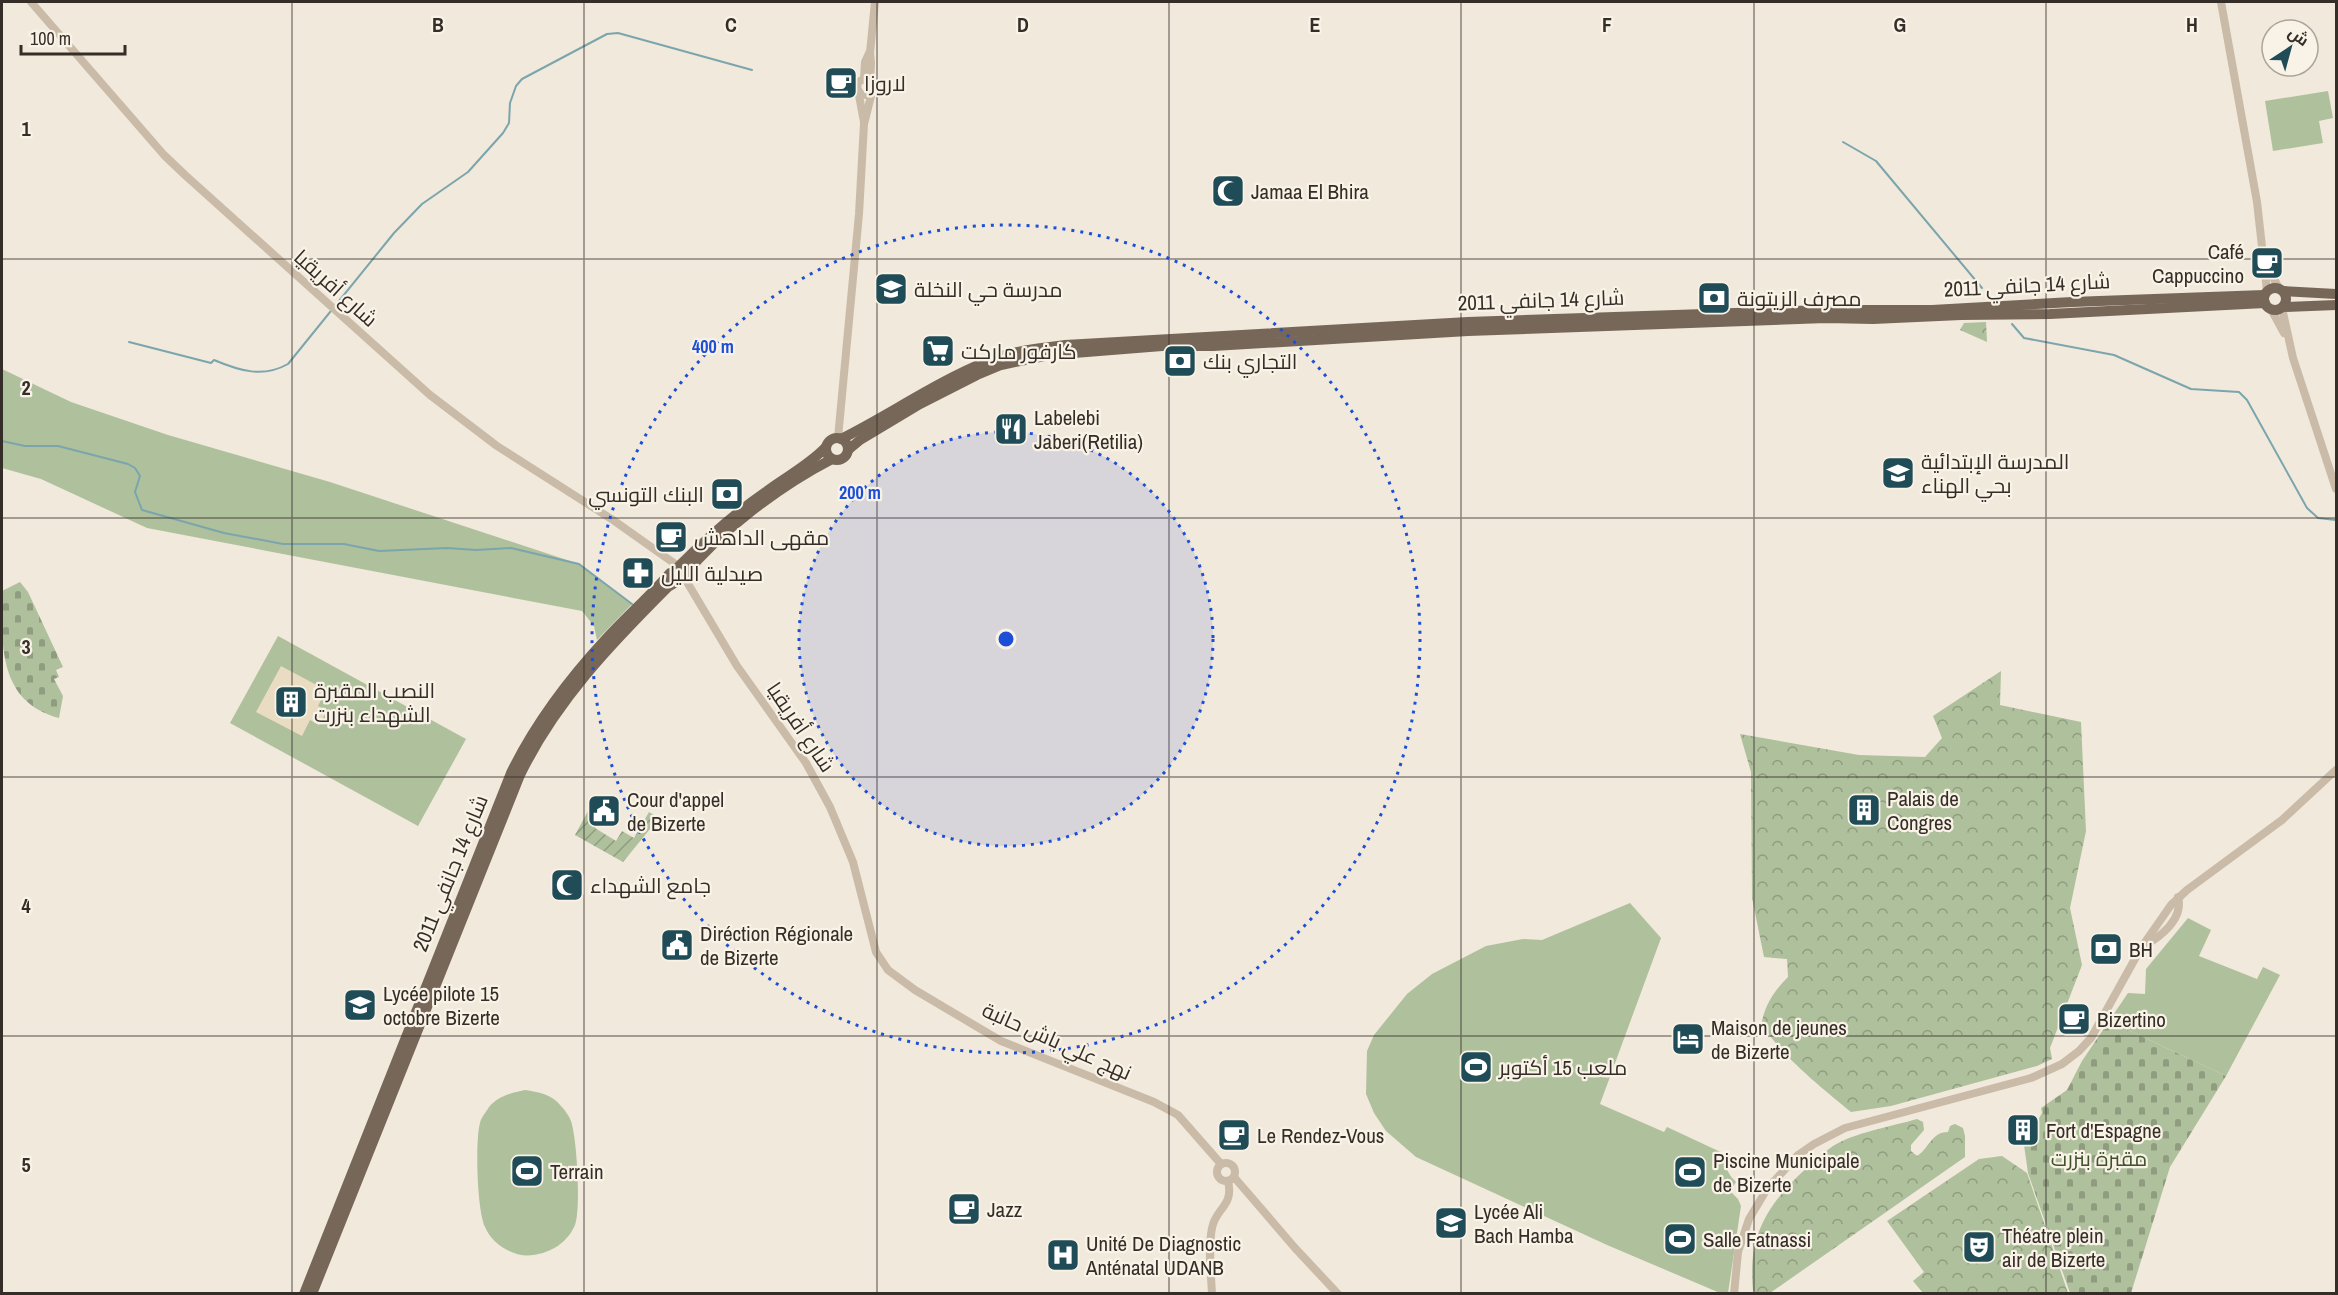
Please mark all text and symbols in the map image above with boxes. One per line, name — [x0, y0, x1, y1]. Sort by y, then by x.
text: B — [432, 11, 444, 38]
text: C — [725, 11, 737, 38]
text: D — [1017, 11, 1029, 38]
text: E — [1310, 11, 1321, 38]
text: F — [1602, 11, 1612, 38]
text: G — [1894, 11, 1906, 38]
text: H — [2186, 11, 2198, 38]
scale bar — [21, 18, 124, 56]
north arrow — [2260, 18, 2320, 78]
text: ش — [2284, 21, 2314, 51]
text: 100 m — [30, 26, 71, 51]
cafe icon: لاروزا — [823, 65, 859, 101]
place label: لاروزا — [864, 69, 906, 98]
text: 1 — [21, 115, 31, 142]
mosque icon: Jamaa El Bhira — [1210, 173, 1246, 209]
place label: Jamaa El Bhira — [1251, 177, 1369, 206]
place label: Café Cappuccino — [2152, 237, 2244, 290]
street label: شارع أفريقيا — [288, 243, 384, 333]
cafe icon: Café Cappuccino — [2249, 245, 2285, 281]
street label: شارع 14 جانفي 2011 — [1943, 266, 2111, 306]
school or university icon: مدرسة حي النخلة — [873, 271, 909, 307]
place label: مدرسة حي النخلة — [914, 275, 1062, 306]
bank icon: مصرف الزيتونة — [1696, 280, 1732, 316]
street label: شارع 14 جانفي 2011 — [1457, 283, 1625, 319]
place label: مصرف الزيتونة — [1737, 284, 1862, 313]
supermarket icon: كارفور ماركت — [920, 333, 956, 369]
text: 400 m — [692, 334, 734, 359]
place label: كارفور ماركت — [961, 337, 1077, 366]
bank icon: التجاري بنك — [1162, 343, 1198, 379]
place label: التجاري بنك — [1203, 347, 1298, 378]
text: 2 — [21, 374, 31, 401]
place label: Labelebi Jaberi(Retilia) — [1034, 403, 1143, 456]
restaurant icon: Labelebi Jaberi(Retilia) — [993, 411, 1029, 447]
place label: المدرسة الإبتدائية بحي الهناء — [1921, 447, 2069, 502]
school or university icon: المدرسة الإبتدائية بحي الهناء — [1880, 455, 1916, 491]
bank icon: البنك التونسي — [709, 476, 745, 512]
place label: البنك التونسي — [588, 480, 704, 510]
text: 200 m — [839, 480, 881, 505]
cafe icon: مقهى الداهش — [653, 519, 689, 555]
place label: مقهى الداهش — [694, 523, 829, 552]
pharmacy icon: صيدلية الليل — [620, 555, 656, 591]
place label: صيدلية الليل — [661, 559, 763, 588]
centre of rings — [996, 629, 1016, 649]
text: 3 — [21, 633, 31, 660]
place label: النصب المقبرة الشهداء بنزرت — [314, 676, 435, 729]
street label: شارع أفريقيا — [760, 676, 842, 778]
building icon: النصب المقبرة الشهداء بنزرت — [273, 684, 309, 720]
place label: Palais de Congres — [1887, 784, 1959, 837]
place label: Cour d'appel de Bizerte — [627, 785, 724, 838]
street label: شارع 14 جانفي 2011 — [405, 790, 497, 956]
building icon: Palais de Congres — [1846, 792, 1882, 828]
public building icon: Cour d'appel de Bizerte — [586, 793, 622, 829]
mosque icon: جامع الشهداء — [549, 867, 585, 903]
place label: جامع الشهداء — [590, 871, 711, 900]
text: 4 — [21, 892, 31, 919]
place label: Diréction Régionale de Bizerte — [700, 919, 853, 972]
public building icon: Diréction Régionale de Bizerte — [659, 927, 695, 963]
bank icon: BH — [2088, 931, 2124, 967]
place label: BH — [2129, 935, 2153, 964]
place label: Lycée pilote 15 octobre Bizerte — [383, 979, 500, 1032]
school or university icon: Lycée pilote 15 octobre Bizerte — [342, 987, 378, 1023]
street label: نهج علي باش حانبة — [977, 995, 1136, 1089]
cafe icon: Bizertino — [2056, 1001, 2092, 1037]
place label: Bizertino — [2097, 1005, 2166, 1034]
place label: Maison de jeunes de Bizerte — [1711, 1013, 1847, 1066]
hotel icon: Maison de jeunes de Bizerte — [1670, 1021, 1706, 1057]
sports icon: ملعب 15 أكتوبر — [1458, 1049, 1494, 1085]
place label: ملعب 15 أكتوبر — [1498, 1053, 1627, 1082]
building icon: Fort d'Espagne — [2005, 1112, 2041, 1148]
place label: Fort d'Espagne — [2046, 1116, 2161, 1145]
cafe icon: Le Rendez-Vous — [1216, 1117, 1252, 1153]
place label: Le Rendez-Vous — [1257, 1121, 1384, 1150]
park label: مقبرة بنزرت — [2051, 1144, 2147, 1173]
place label: Piscine Municipale de Bizerte — [1713, 1146, 1859, 1199]
text: 5 — [21, 1151, 31, 1178]
sports icon: Terrain — [509, 1153, 545, 1189]
sports icon: Piscine Municipale de Bizerte — [1672, 1154, 1708, 1190]
place label: Terrain — [550, 1157, 604, 1186]
cafe icon: Jazz — [946, 1191, 982, 1227]
place label: Jazz — [987, 1195, 1023, 1224]
place label: Lycée Ali Bach Hamba — [1474, 1197, 1574, 1250]
school or university icon: Lycée Ali Bach Hamba — [1433, 1205, 1469, 1241]
sports icon: Salle Fatnassi — [1662, 1221, 1698, 1257]
place label: Théatre plein air de Bizerte — [2002, 1221, 2105, 1274]
place label: Salle Fatnassi — [1703, 1225, 1811, 1254]
place label: Unité De Diagnostic Anténatal UDANB — [1085, 1229, 1241, 1282]
theatre icon: Théatre plein air de Bizerte — [1961, 1229, 1997, 1265]
hospital icon: Unité De Diagnostic Anténatal UDANB — [1045, 1237, 1081, 1273]

